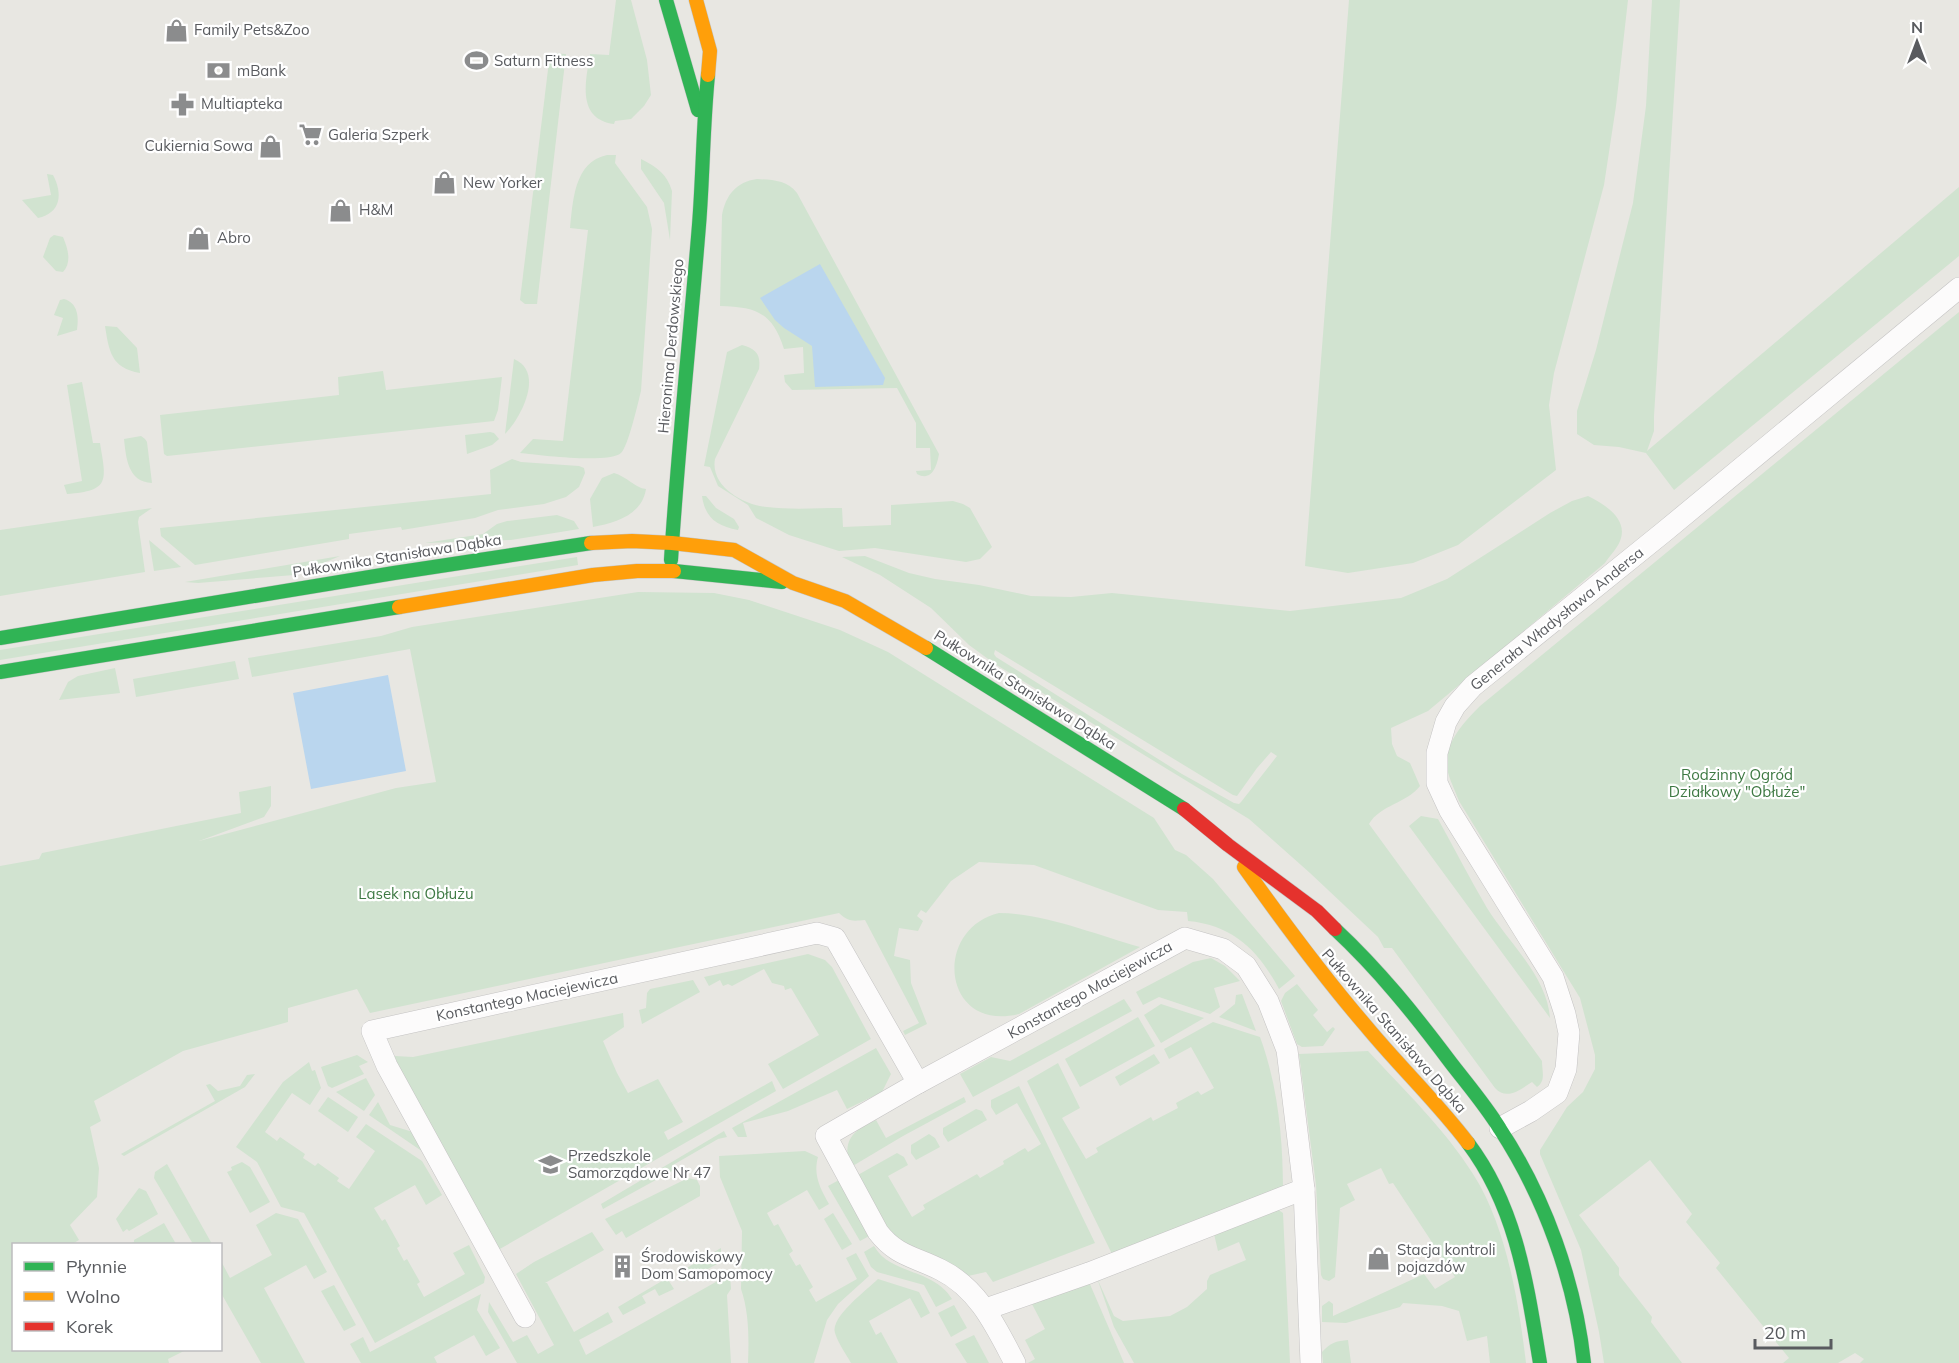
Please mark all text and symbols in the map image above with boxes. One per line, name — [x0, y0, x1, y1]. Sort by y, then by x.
north arrow — [1887, 12, 1947, 72]
shop icon: Family Pets&Zoo — [163, 17, 189, 43]
text: N — [1911, 17, 1923, 37]
place label: Family Pets&Zoo — [194, 20, 310, 39]
sports icon: Saturn Fitness — [463, 48, 489, 74]
place label: Saturn Fitness — [494, 51, 593, 70]
bank icon: mBank — [206, 58, 232, 84]
place label: mBank — [237, 61, 286, 80]
pharmacy icon: Multiapteka — [170, 91, 196, 117]
place label: Multiapteka — [201, 94, 283, 113]
supermarket icon: Galeria Szperk — [297, 122, 323, 148]
place label: Galeria Szperk — [328, 125, 429, 144]
shop icon: Cukiernia Sowa — [258, 133, 284, 159]
place label: Cukiernia Sowa — [144, 136, 253, 155]
shop icon: New Yorker — [432, 170, 458, 196]
place label: New Yorker — [463, 173, 543, 192]
shop icon: H&M — [328, 197, 354, 223]
place label: H&M — [359, 200, 393, 219]
shop icon: Abro — [186, 225, 212, 251]
place label: Abro — [217, 228, 251, 247]
street label: Hieronima Derdowskiego — [653, 258, 688, 434]
street label: Pułkownika Stanisława Dąbka — [291, 530, 503, 581]
street label: Generała Władysława Andersa — [1466, 543, 1647, 694]
street label: Pułkownika Stanisława Dąbka — [931, 626, 1120, 754]
park label: Rodzinny Ogród Działkowy "Obłuże" — [1669, 765, 1805, 801]
park label: Lasek na Obłużu — [358, 884, 474, 903]
street label: Konstantego Maciejewicza — [1004, 936, 1175, 1043]
street label: Pułkownika Stanisława Dąbka — [1318, 945, 1471, 1117]
street label: Konstantego Maciejewicza — [434, 968, 620, 1025]
place label: Przedszkole Samorządowe Nr 47 — [568, 1146, 711, 1182]
school or university icon: Przedszkole Samorządowe Nr 47 — [537, 1152, 563, 1178]
place label: Stacja kontroli pojazdów — [1397, 1240, 1496, 1276]
legend — [12, 1243, 222, 1351]
shop icon: Stacja kontroli pojazdów — [1366, 1246, 1392, 1272]
place label: Środowiskowy Dom Samopomocy — [641, 1247, 773, 1283]
building icon: Środowiskowy Dom Samopomocy — [610, 1253, 636, 1279]
text: Płynnie — [66, 1255, 127, 1278]
text: Wolno — [66, 1285, 120, 1308]
scale bar — [1755, 1312, 1832, 1350]
text: Korek — [66, 1315, 114, 1338]
text: 20 m — [1764, 1321, 1806, 1344]

